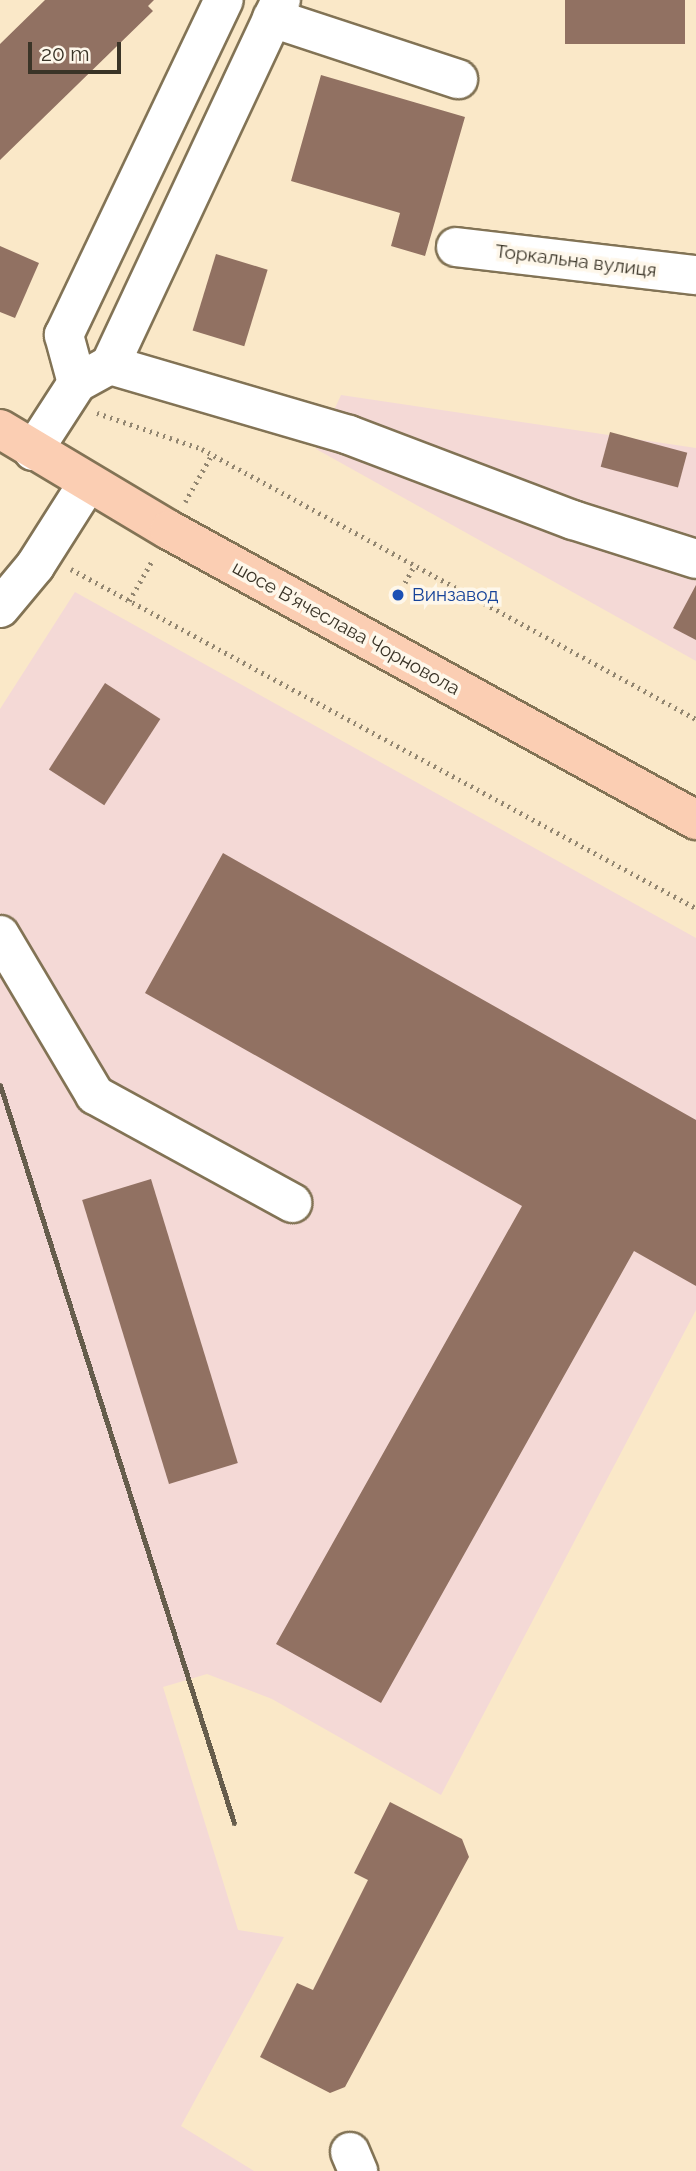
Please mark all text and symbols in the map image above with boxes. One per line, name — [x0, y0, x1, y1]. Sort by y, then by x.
scale bar — [32, 28, 124, 72]
text: 20 m — [41, 41, 89, 66]
street label: Торкальна вулиця — [494, 240, 658, 282]
street label: шосе В'ячеслава Чорновола — [228, 556, 464, 700]
place label: Винзавод — [412, 584, 499, 606]
marker: Винзавод — [390, 587, 406, 603]

